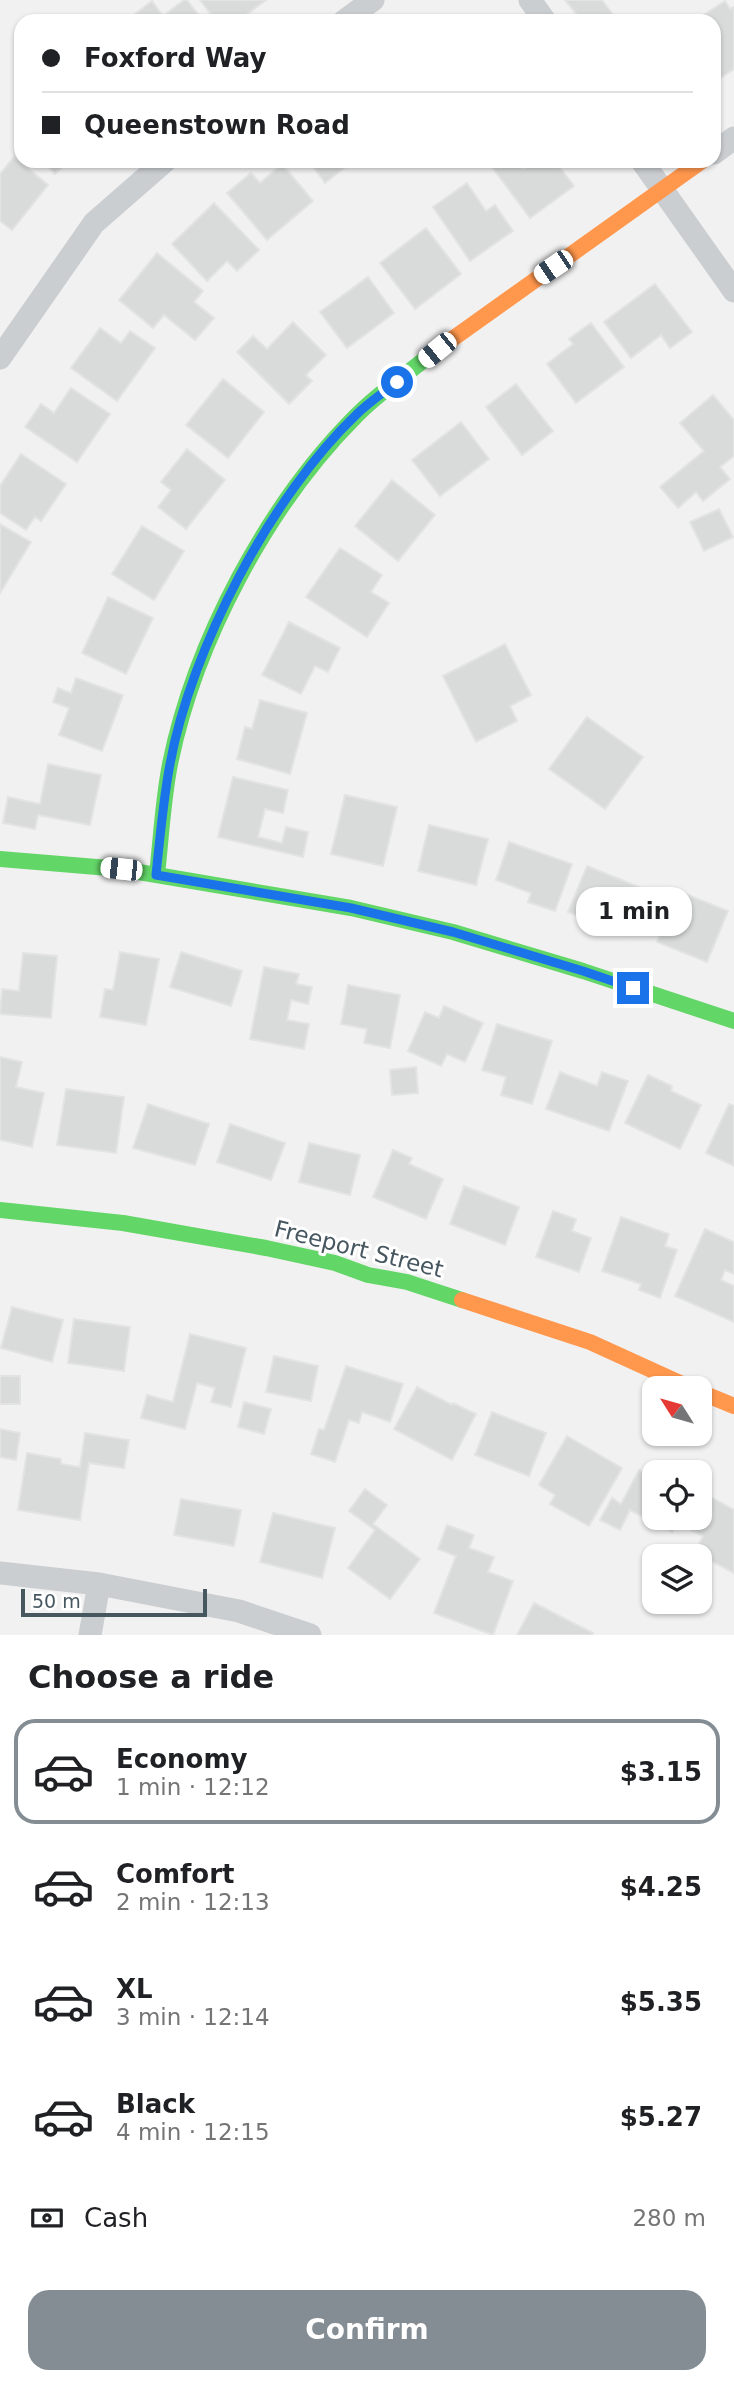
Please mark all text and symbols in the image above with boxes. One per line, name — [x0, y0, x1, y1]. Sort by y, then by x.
text: Foxford Way — [84, 43, 266, 73]
text: Queenstown Road — [84, 110, 350, 140]
car — [530, 247, 577, 287]
car — [415, 329, 460, 371]
route start — [381, 366, 413, 398]
car — [100, 856, 143, 882]
callout: 1 min — [575, 886, 691, 936]
text: 1 min — [598, 898, 670, 924]
route end — [617, 972, 649, 1004]
street label: Freeport Street — [272, 1215, 446, 1283]
north arrow — [642, 1376, 712, 1446]
map controls — [642, 1376, 712, 1614]
button: locate — [642, 1460, 712, 1530]
button: layers — [642, 1544, 712, 1614]
scale bar — [21, 1586, 206, 1618]
text: 50 m — [32, 1590, 81, 1612]
text: Choose a ride — [28, 1658, 274, 1696]
icon: car — [32, 1740, 95, 1803]
text: Economy — [116, 1744, 247, 1774]
text: $3.15 — [620, 1757, 702, 1787]
text: 1 min · 12:12 — [116, 1774, 270, 1800]
icon: car — [32, 1855, 95, 1918]
text: Comfort — [116, 1859, 234, 1889]
text: $4.25 — [620, 1872, 702, 1902]
text: 2 min · 12:13 — [116, 1889, 270, 1915]
icon: car — [32, 1970, 95, 2033]
text: XL — [116, 1974, 153, 2004]
text: $5.35 — [620, 1987, 702, 2017]
text: 3 min · 12:14 — [116, 2004, 270, 2030]
icon: car — [32, 2085, 95, 2148]
text: Black — [116, 2089, 195, 2119]
text: $5.27 — [620, 2102, 702, 2132]
text: 4 min · 12:15 — [116, 2119, 270, 2145]
icon: cash — [28, 2199, 66, 2237]
text: Cash — [84, 2203, 148, 2233]
text: 280 m — [632, 2205, 706, 2231]
button: Confirm — [28, 2290, 706, 2370]

